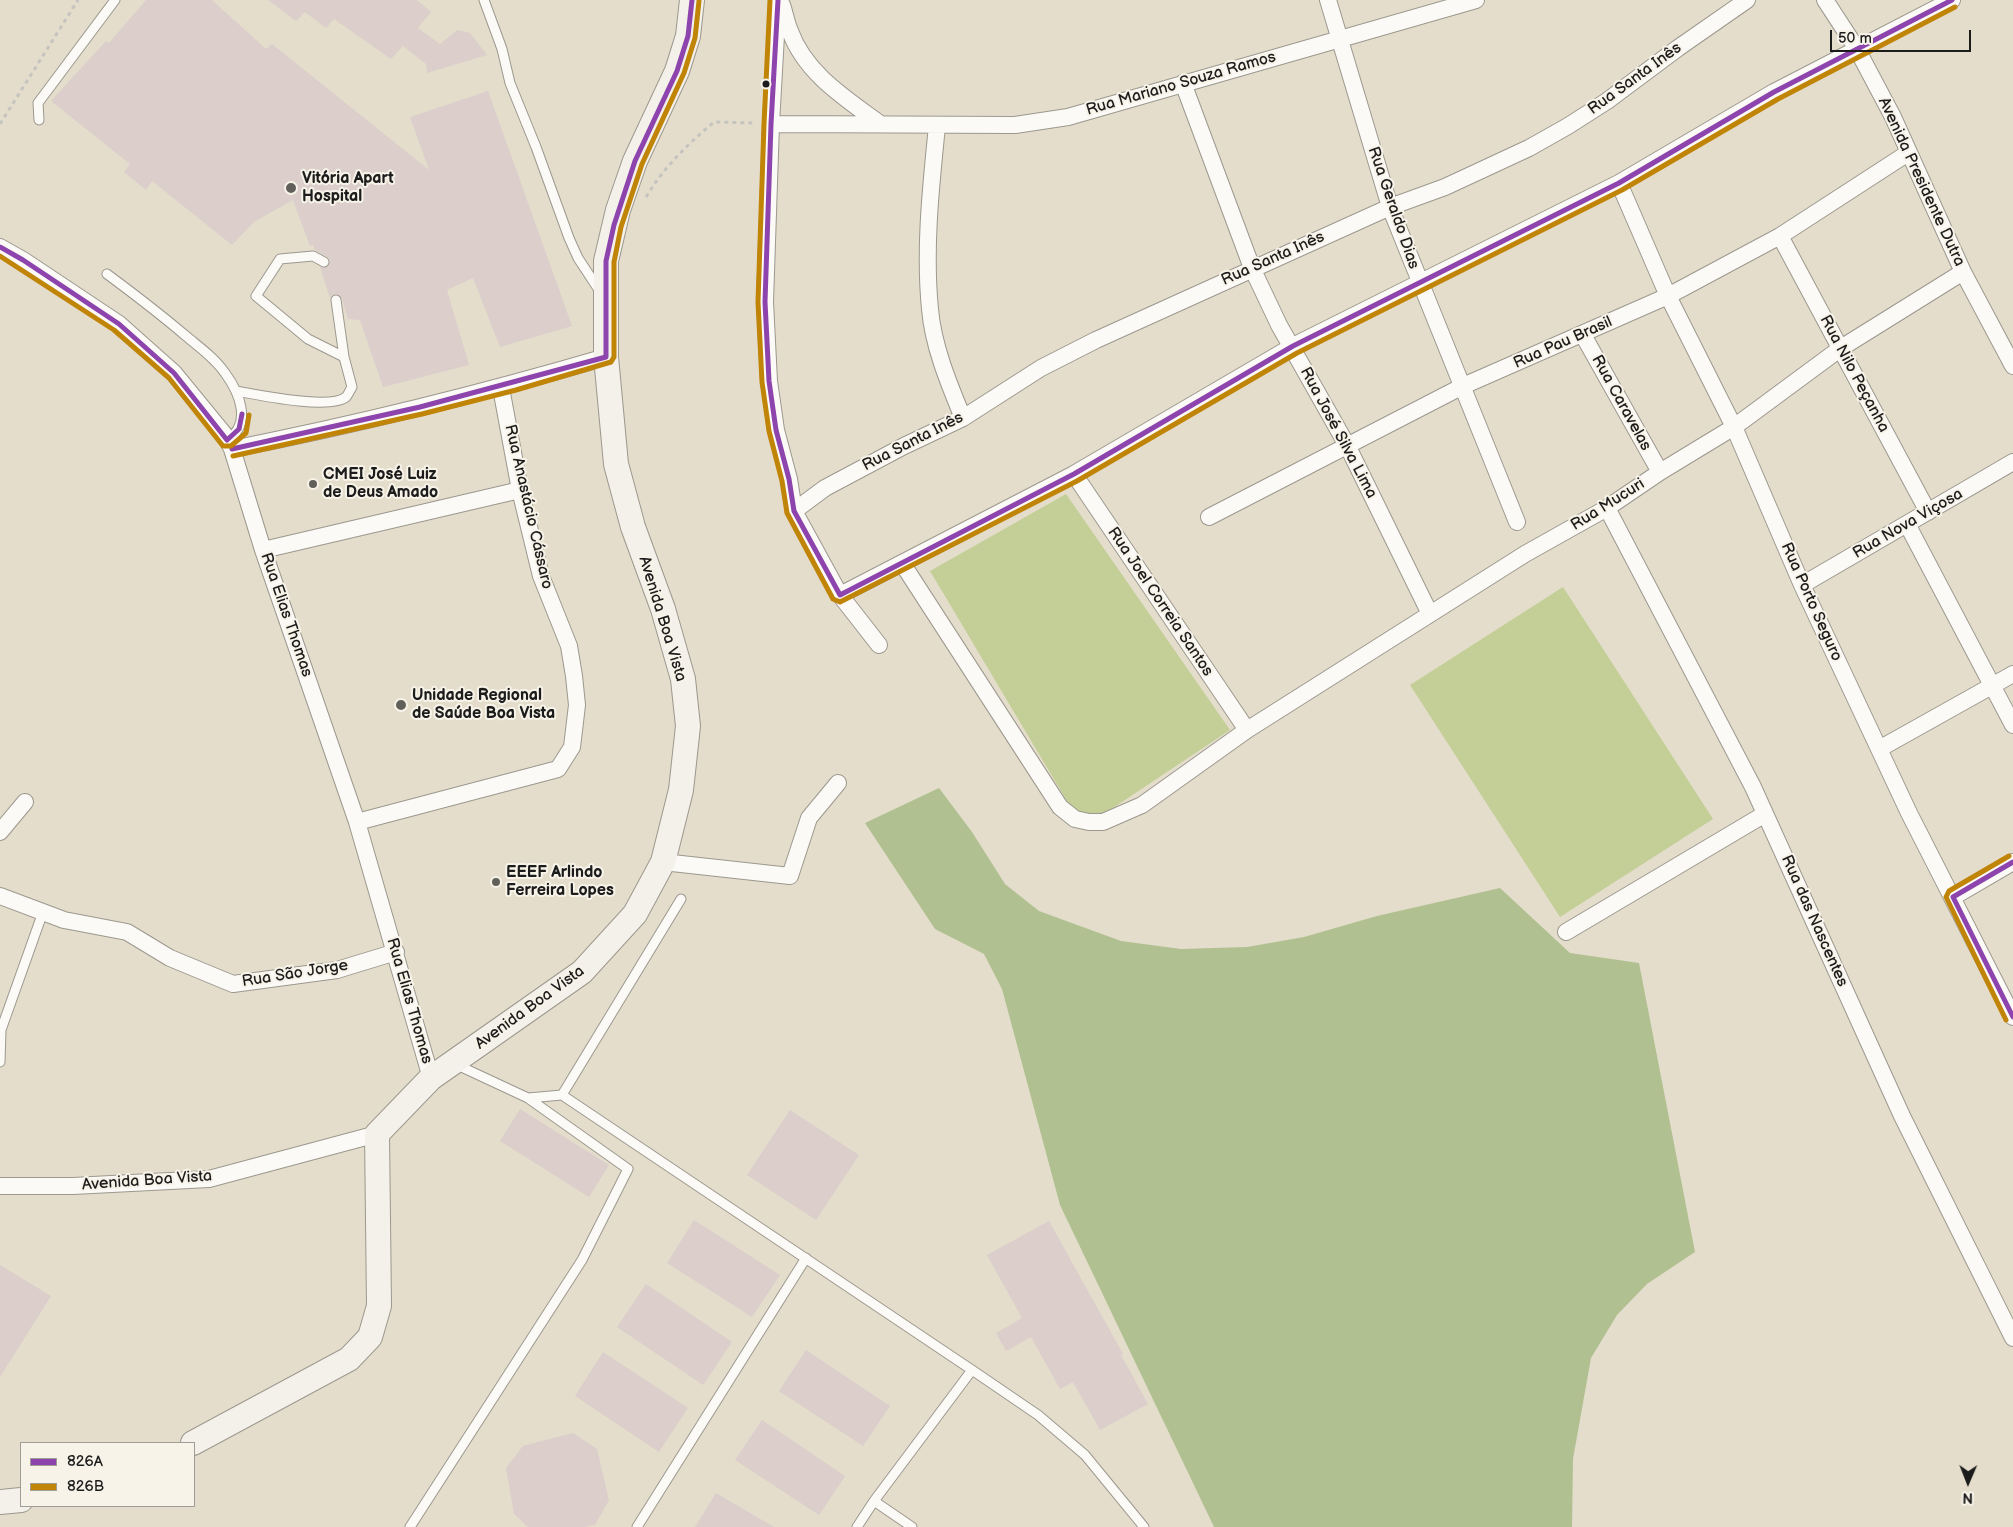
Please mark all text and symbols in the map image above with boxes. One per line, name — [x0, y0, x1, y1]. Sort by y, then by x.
scale bar — [1833, 20, 1974, 52]
text: 50 m — [1838, 29, 1872, 48]
street label: Rua Santa Inês — [1585, 39, 1685, 119]
street label: Rua Mariano Souza Ramos — [1084, 48, 1278, 120]
unlabelled marker — [761, 79, 771, 89]
street label: Avenida Presidente Dutra — [1873, 94, 1969, 270]
street label: Rua Geraldo Dias — [1363, 144, 1423, 272]
place label: Vitória Apart Hospital — [302, 169, 393, 207]
marker: Vitória Apart Hospital — [284, 181, 298, 195]
street label: Rua Santa Inês — [1218, 228, 1328, 290]
street label: Rua Nilo Peçanha — [1815, 312, 1893, 436]
street label: Rua Pau Brasil — [1511, 313, 1615, 373]
street label: Rua Caravelas — [1587, 352, 1655, 454]
street label: Rua José Silva Lima — [1295, 364, 1381, 502]
street label: Rua Santa Inês — [859, 408, 967, 476]
street label: Rua Anastácio Cássaro — [500, 423, 556, 591]
place label: CMEI José Luiz de Deus Amado — [323, 465, 438, 503]
street label: Rua Mucuri — [1568, 475, 1648, 535]
marker: CMEI José Luiz de Deus Amado — [307, 478, 319, 490]
street label: Rua Nova Viçosa — [1850, 485, 1966, 563]
street label: Rua Joel Correia Santos — [1103, 524, 1217, 680]
street label: Rua Porto Seguro — [1776, 540, 1846, 664]
street label: Rua Elias Thomas — [256, 550, 316, 680]
street label: Avenida Boa Vista — [634, 554, 690, 684]
place label: Unidade Regional de Saúde Boa Vista — [412, 686, 555, 724]
marker: Unidade Regional de Saúde Boa Vista — [394, 698, 408, 712]
street label: Rua das Nascentes — [1776, 852, 1852, 990]
place label: EEEF Arlindo Ferreira Lopes — [506, 863, 614, 901]
marker: EEEF Arlindo Ferreira Lopes — [490, 876, 502, 888]
street label: Rua Elias Thomas — [382, 936, 436, 1066]
street label: Rua São Jorge — [241, 956, 349, 992]
street label: Avenida Boa Vista — [472, 962, 588, 1054]
street label: Avenida Boa Vista — [81, 1167, 213, 1195]
legend — [20, 1442, 195, 1507]
text: 826A — [67, 1452, 103, 1471]
north arrow — [1943, 1457, 1993, 1507]
text: 826B — [67, 1477, 104, 1496]
text: N — [1962, 1489, 1973, 1506]

